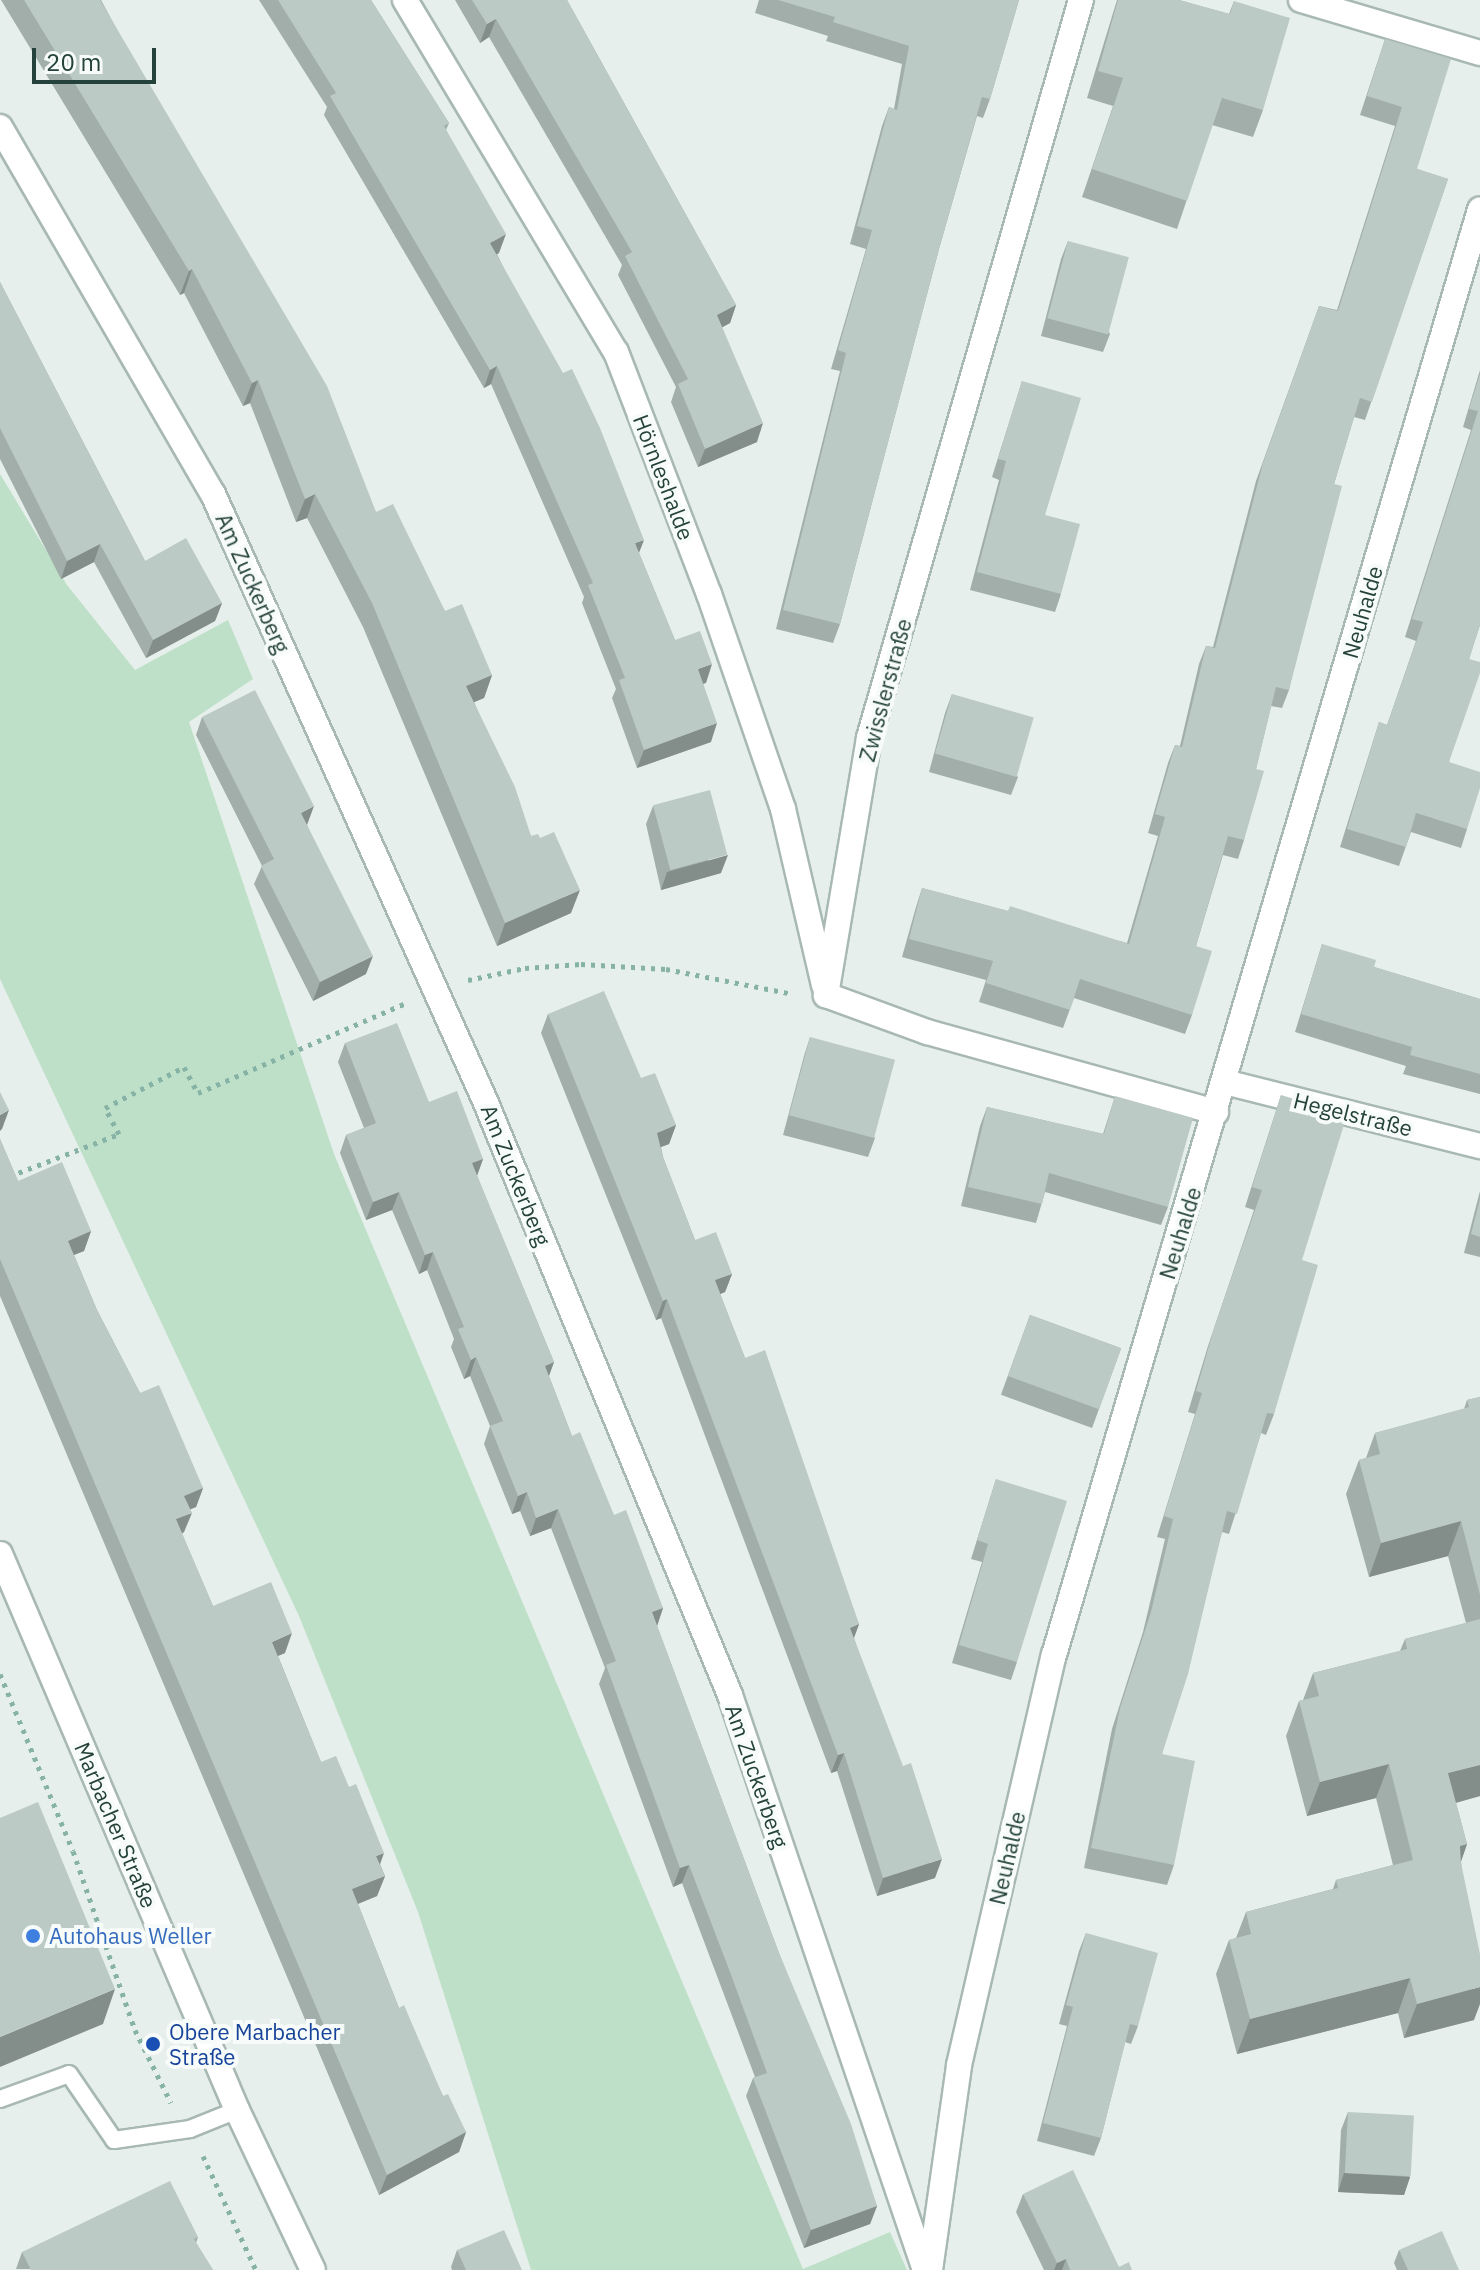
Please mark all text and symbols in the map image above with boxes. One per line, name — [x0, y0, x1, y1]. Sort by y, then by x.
scale bar — [36, 32, 160, 82]
text: 20 m — [46, 46, 101, 78]
street label: Hörnleshalde — [628, 411, 700, 543]
street label: Am Zuckerberg — [210, 509, 296, 657]
street label: Neuhalde — [1336, 563, 1388, 661]
street label: Zwisslerstraße — [853, 616, 917, 764]
street label: Hegelstraße — [1291, 1087, 1415, 1141]
street label: Am Zuckerberg — [476, 1100, 556, 1250]
street label: Neuhalde — [1153, 1184, 1207, 1282]
street label: Am Zuckerberg — [720, 1701, 794, 1851]
street label: Marbacher Straße — [69, 1738, 163, 1912]
street label: Neuhalde — [983, 1809, 1031, 1907]
place label: Autohaus Weller — [49, 1923, 212, 1949]
marker: Autohaus Weller — [24, 1927, 42, 1945]
place label: Obere Marbacher Straße — [169, 2018, 341, 2070]
marker: Obere Marbacher Straße — [144, 2035, 162, 2053]

